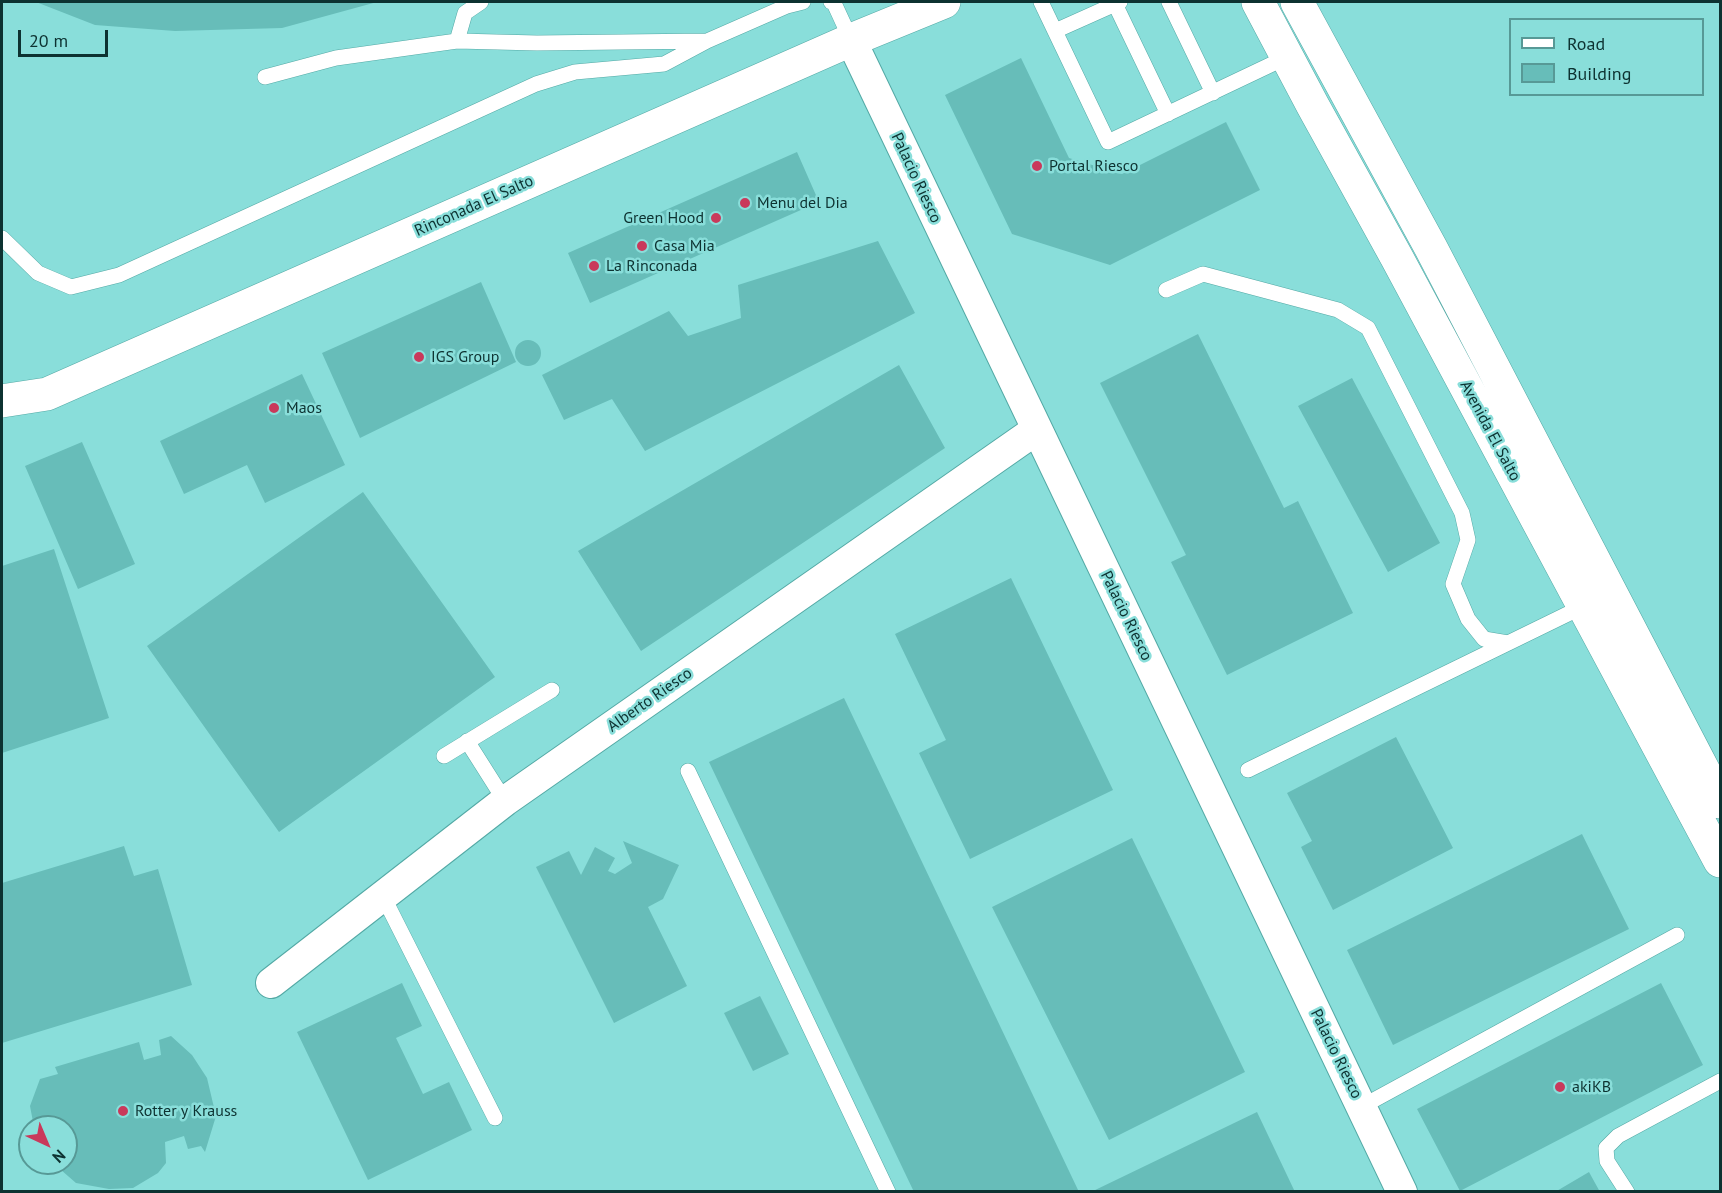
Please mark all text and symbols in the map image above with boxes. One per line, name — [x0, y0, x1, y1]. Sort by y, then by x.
scale bar — [21, 18, 111, 56]
legend — [1509, 18, 1704, 96]
text: 20 m — [29, 29, 68, 52]
text: Road — [1567, 32, 1605, 55]
text: Building — [1567, 62, 1631, 85]
street label: Palacio Riesco — [887, 130, 945, 226]
place label: Portal Riesco — [1049, 156, 1138, 176]
marker: Portal Riesco — [1030, 159, 1044, 173]
street label: Rinconada El Salto — [412, 171, 536, 241]
place label: Menu del Dia — [757, 193, 848, 213]
marker: Menu del Dia — [738, 196, 752, 210]
place label: Green Hood — [623, 208, 704, 228]
marker: Green Hood — [709, 211, 723, 225]
place label: Casa Mia — [654, 236, 715, 256]
marker: Casa Mia — [635, 239, 649, 253]
place label: La Rinconada — [606, 256, 697, 276]
marker: La Rinconada — [587, 259, 601, 273]
place label: IGS Group — [431, 347, 499, 367]
marker: IGS Group — [412, 350, 426, 364]
street label: Avenida El Salto — [1456, 378, 1524, 484]
place label: Maos — [286, 398, 322, 418]
marker: Maos — [267, 401, 281, 415]
street label: Palacio Riesco — [1096, 568, 1156, 664]
street label: Alberto Riesco — [604, 664, 696, 736]
street label: Palacio Riesco — [1306, 1006, 1366, 1102]
place label: akiKB — [1572, 1077, 1611, 1097]
marker: akiKB — [1553, 1080, 1567, 1094]
place label: Rotter y Krauss — [135, 1101, 237, 1121]
marker: Rotter y Krauss — [116, 1104, 130, 1118]
north arrow — [18, 1115, 78, 1175]
text: N — [48, 1146, 70, 1167]

